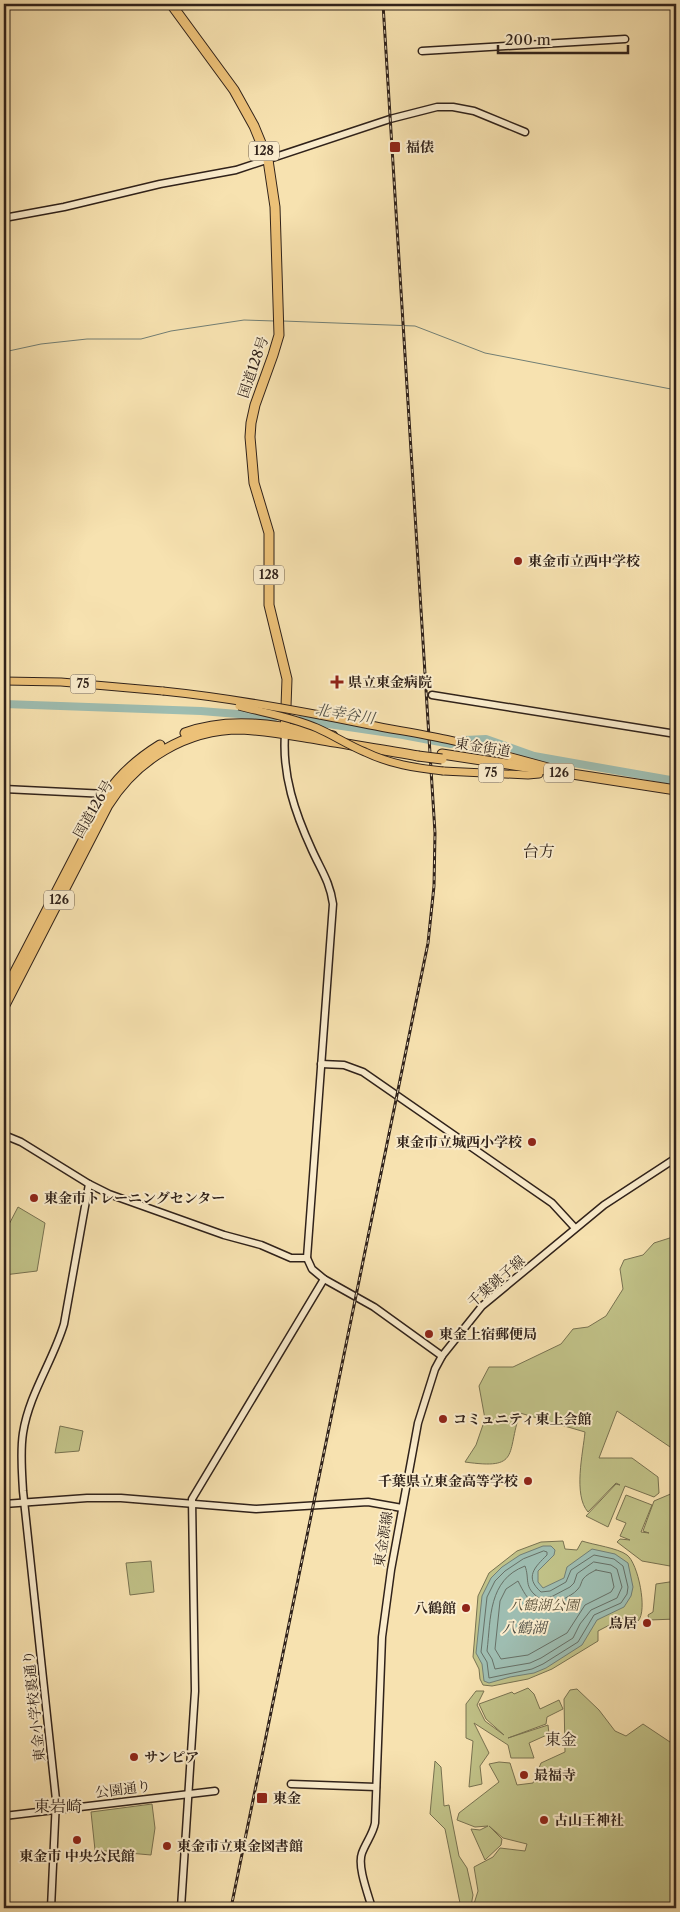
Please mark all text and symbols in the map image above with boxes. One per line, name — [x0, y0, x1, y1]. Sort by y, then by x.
scale bar — [498, 22, 628, 54]
text: 200 m — [505, 30, 551, 49]
place label: 福俵 — [406, 138, 434, 156]
marker: 福俵 — [388, 140, 402, 154]
road number: 128 — [249, 142, 279, 160]
street label: 国道128号 — [234, 334, 272, 400]
place label: 東金市立西中学校 — [528, 552, 640, 570]
marker: 東金市立西中学校 — [512, 555, 524, 567]
road number: 128 — [254, 566, 284, 584]
place label: 県立東金病院 — [348, 673, 432, 691]
road number: 75 — [70, 674, 96, 694]
marker: 県立東金病院 — [330, 675, 344, 689]
water label: 北幸谷川 — [314, 699, 378, 728]
street label: 東金街道 — [454, 734, 512, 760]
road number: 75 — [478, 764, 504, 782]
road number: 126 — [544, 764, 574, 782]
street label: 国道126号 — [69, 777, 117, 841]
district label: 台方 — [523, 841, 555, 861]
road number: 126 — [44, 890, 74, 910]
place label: 東金市立城西小学校 — [396, 1133, 522, 1151]
marker: 東金市立城西小学校 — [526, 1136, 538, 1148]
place label: 東金市トレーニングセンター — [44, 1189, 225, 1207]
marker: 東金市トレーニングセンター — [28, 1192, 40, 1204]
street label: 千葉銚子線 — [464, 1251, 528, 1311]
place label: 東金上宿郵便局 — [439, 1325, 537, 1343]
marker: 東金上宿郵便局 — [423, 1328, 435, 1340]
place label: コミュニティ東上会館 — [453, 1410, 592, 1428]
marker: コミュニティ東上会館 — [437, 1413, 449, 1425]
place label: 千葉県立東金高等学校 — [378, 1472, 518, 1490]
marker: 千葉県立東金高等学校 — [522, 1475, 534, 1487]
street label: 東金源線 — [370, 1510, 396, 1568]
park label: 八鶴湖公園 — [509, 1596, 581, 1614]
place label: 八鶴館 — [414, 1599, 456, 1617]
marker: 八鶴館 — [460, 1602, 472, 1614]
place label: 鳥居 — [609, 1614, 637, 1632]
marker: 鳥居 — [641, 1617, 653, 1629]
water label: 八鶴湖 — [501, 1618, 549, 1637]
street label: 東金小学校裏通り — [19, 1649, 49, 1763]
district label: 東金 — [545, 1729, 577, 1749]
place label: サンピア — [144, 1748, 199, 1766]
marker: サンピア — [128, 1751, 140, 1763]
place label: 最福寺 — [534, 1766, 576, 1784]
marker: 最福寺 — [518, 1769, 530, 1781]
street label: 公園通り — [94, 1777, 152, 1801]
place label: 東金 — [273, 1789, 301, 1807]
marker: 東金 — [255, 1791, 269, 1805]
district label: 東岩崎 — [34, 1796, 82, 1816]
place label: 古山王神社 — [554, 1811, 624, 1829]
marker: 古山王神社 — [538, 1814, 550, 1826]
marker: 東金市 中央公民館 — [71, 1834, 83, 1846]
place label: 東金市立東金図書館 — [177, 1837, 303, 1855]
marker: 東金市立東金図書館 — [161, 1840, 173, 1852]
place label: 東金市 中央公民館 — [19, 1847, 135, 1865]

